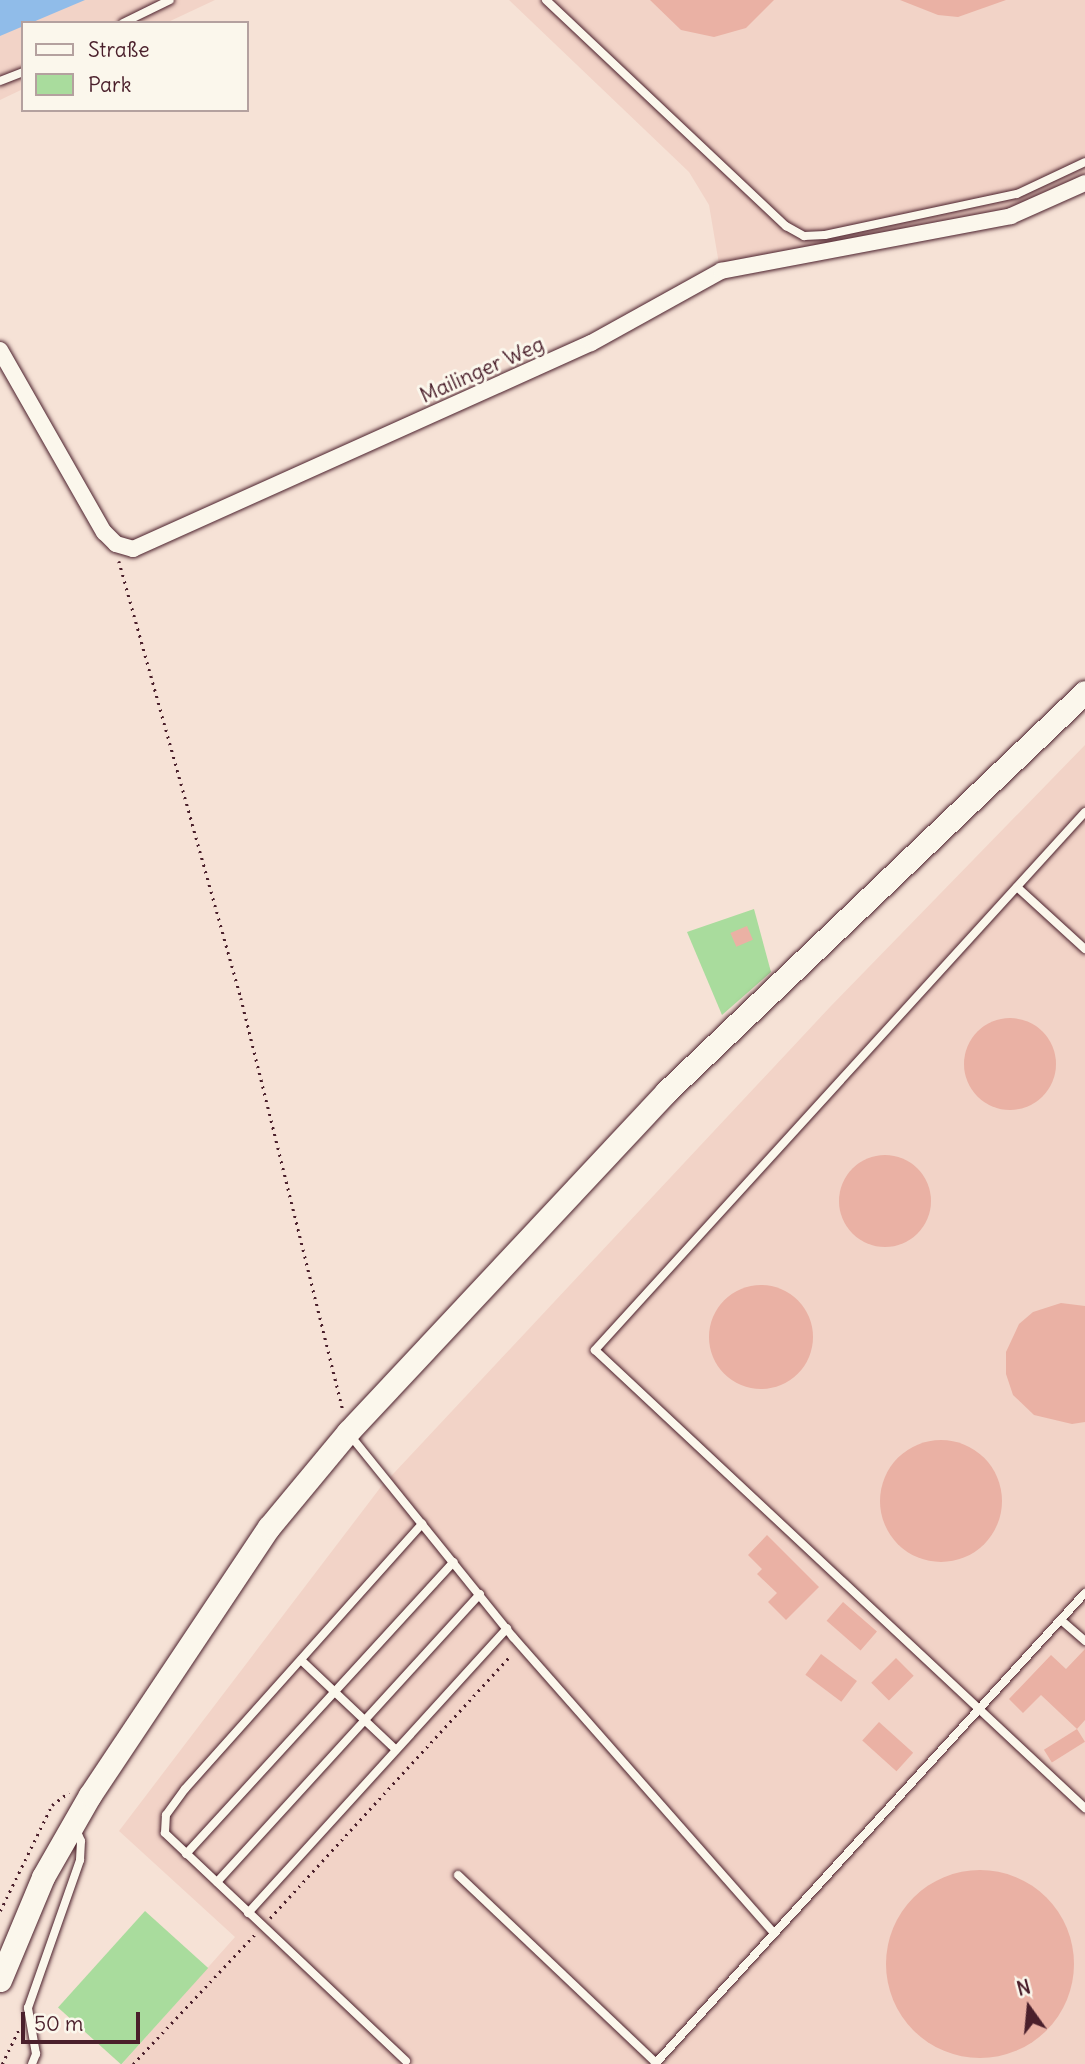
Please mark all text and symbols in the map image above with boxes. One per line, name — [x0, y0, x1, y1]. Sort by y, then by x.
legend — [21, 21, 248, 112]
text: Straße — [88, 36, 149, 63]
text: Park — [88, 71, 131, 98]
street label: Mailinger Weg — [416, 331, 548, 409]
north arrow — [994, 1973, 1064, 2043]
text: N — [1014, 1974, 1033, 2001]
scale bar — [24, 1997, 144, 2041]
text: 50 m — [34, 2010, 83, 2037]

